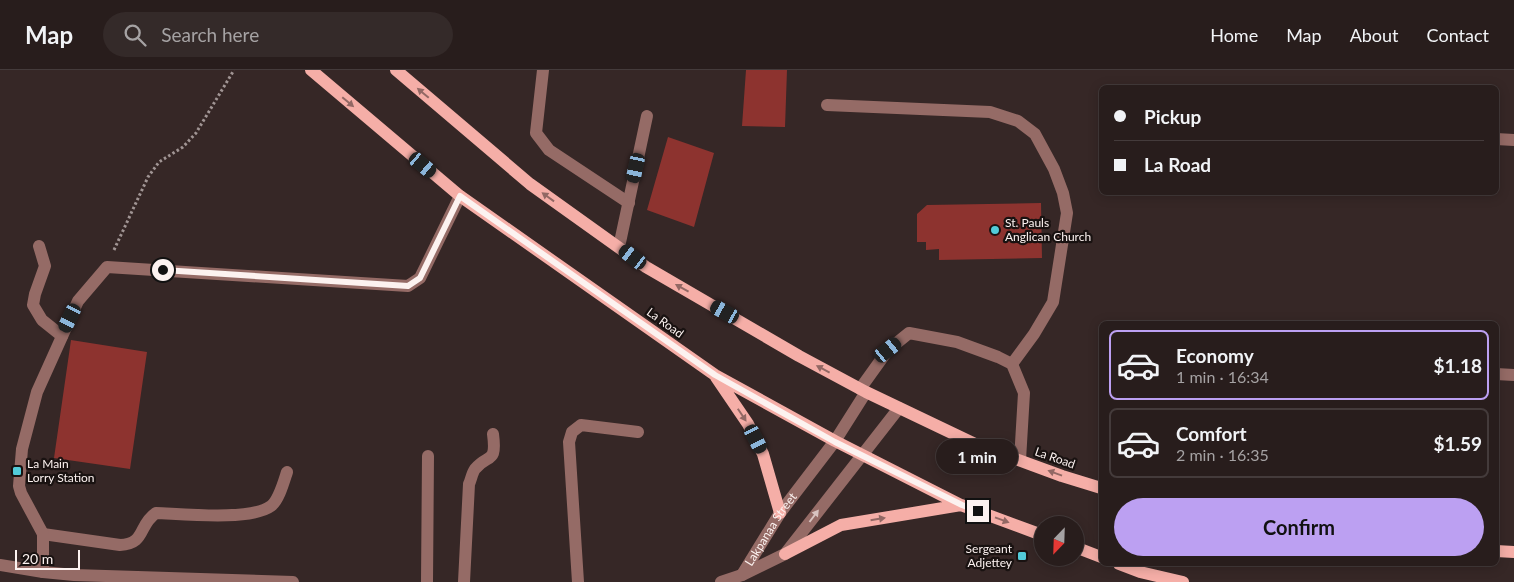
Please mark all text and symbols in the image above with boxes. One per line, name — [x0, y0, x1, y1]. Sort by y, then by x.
search box — [103, 12, 453, 57]
text: Map — [25, 20, 73, 49]
icon: search — [121, 21, 149, 49]
text: Search here — [161, 23, 259, 46]
text: Home — [1210, 24, 1258, 46]
text: Map — [1286, 24, 1322, 46]
text: About — [1350, 24, 1399, 46]
text: Contact — [1427, 24, 1489, 46]
one-way arrow — [417, 87, 430, 98]
one-way arrow — [342, 96, 355, 107]
text: Pickup — [1144, 105, 1201, 128]
car — [406, 150, 439, 180]
car — [625, 152, 646, 184]
text: La Road — [1144, 153, 1211, 176]
one-way arrow — [541, 192, 555, 202]
place label: St. Pauls Anglican Church — [1005, 215, 1091, 244]
marker: St. Pauls Anglican Church — [989, 224, 1001, 236]
car — [616, 242, 649, 272]
route start — [152, 259, 174, 281]
one-way arrow — [675, 284, 690, 292]
car — [708, 298, 741, 326]
car — [56, 301, 83, 335]
street label: La Road — [644, 304, 687, 341]
car — [871, 335, 904, 365]
icon: car — [1116, 343, 1161, 388]
text: Economy — [1176, 344, 1254, 367]
text: $1.18 — [1433, 354, 1482, 377]
one-way arrow — [816, 365, 830, 373]
text: 1 min · 16:34 — [1176, 367, 1269, 386]
one-way arrow — [737, 408, 747, 422]
icon: car — [1116, 421, 1161, 466]
car — [742, 422, 769, 456]
text: Comfort — [1176, 422, 1247, 445]
text: $1.59 — [1433, 432, 1482, 455]
callout: 1 min — [937, 438, 1019, 474]
street label: La Road — [1033, 444, 1077, 471]
text: 2 min · 16:35 — [1176, 445, 1269, 464]
text: 1 min — [957, 447, 997, 466]
place label: La Main Lorry Station — [27, 456, 95, 485]
marker: La Main Lorry Station — [11, 465, 23, 477]
one-way arrow — [1047, 469, 1062, 476]
street label: Lakpanaa Street — [741, 489, 800, 569]
button: Confirm — [1114, 498, 1484, 556]
route end — [967, 500, 989, 522]
one-way arrow — [809, 509, 820, 522]
one-way arrow — [871, 514, 887, 522]
one-way arrow — [995, 516, 1010, 524]
north arrow — [1034, 516, 1084, 566]
map controls — [1034, 516, 1084, 566]
place label: Sergeant Adjettey — [966, 541, 1013, 570]
scale bar — [15, 547, 80, 570]
text: 20 m — [22, 550, 53, 567]
marker: Sergeant Adjettey — [1016, 550, 1028, 562]

